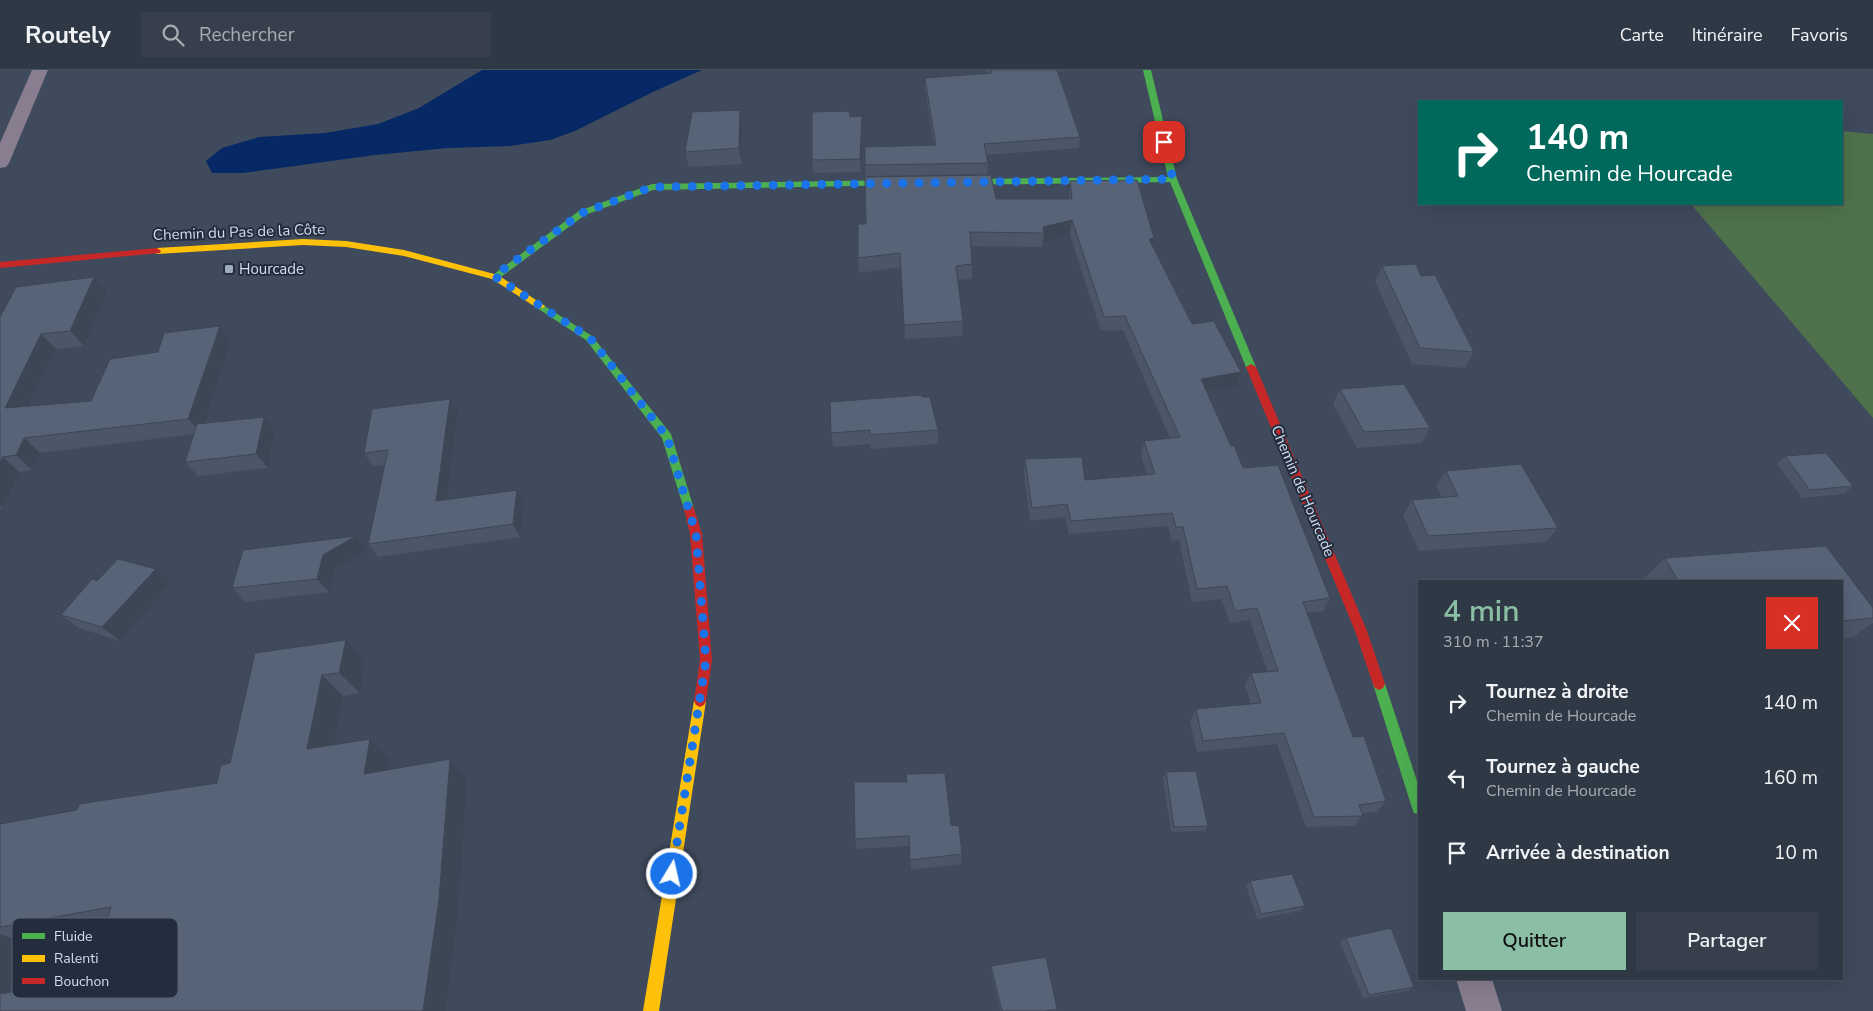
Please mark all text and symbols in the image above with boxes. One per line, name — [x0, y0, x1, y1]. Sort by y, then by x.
search box — [141, 12, 491, 57]
text: Routely — [25, 19, 111, 51]
icon: search — [159, 21, 187, 49]
text: Rechercher — [199, 22, 294, 48]
text: Carte — [1620, 23, 1664, 47]
text: Itinéraire — [1692, 23, 1763, 47]
text: Favoris — [1791, 23, 1848, 47]
text: 140 m — [1526, 114, 1629, 161]
icon: right — [1443, 120, 1508, 185]
pin — [1143, 121, 1185, 163]
icon: arrive — [1150, 128, 1178, 156]
text: Chemin de Hourcade — [1526, 159, 1733, 189]
street label: Chemin du Pas de la Côte — [153, 219, 325, 245]
place label: Hourcade — [239, 259, 304, 279]
marker: Hourcade — [223, 263, 235, 275]
street label: Chemin de Hourcade — [1266, 422, 1340, 560]
text: 4 min — [1443, 591, 1519, 632]
button: close — [1766, 597, 1818, 649]
text: 310 m · 11:37 — [1443, 631, 1544, 653]
text: Tournez à droite — [1486, 679, 1629, 705]
icon: right — [1443, 689, 1471, 717]
text: 140 m — [1763, 690, 1818, 716]
text: Chemin de Hourcade — [1486, 705, 1636, 727]
text: Tournez à gauche — [1486, 754, 1640, 780]
icon: left — [1443, 764, 1471, 792]
text: 160 m — [1763, 765, 1818, 791]
text: Chemin de Hourcade — [1486, 780, 1636, 802]
icon: arrive — [1443, 839, 1471, 867]
text: Arrivée à destination — [1486, 840, 1670, 866]
text: 10 m — [1774, 840, 1818, 866]
position arrow — [645, 847, 697, 899]
button: Quitter — [1443, 912, 1626, 970]
button: Partager — [1636, 912, 1818, 970]
legend — [12, 918, 178, 998]
text: Fluide — [54, 927, 93, 946]
text: Ralenti — [54, 949, 98, 968]
text: Bouchon — [54, 972, 109, 991]

